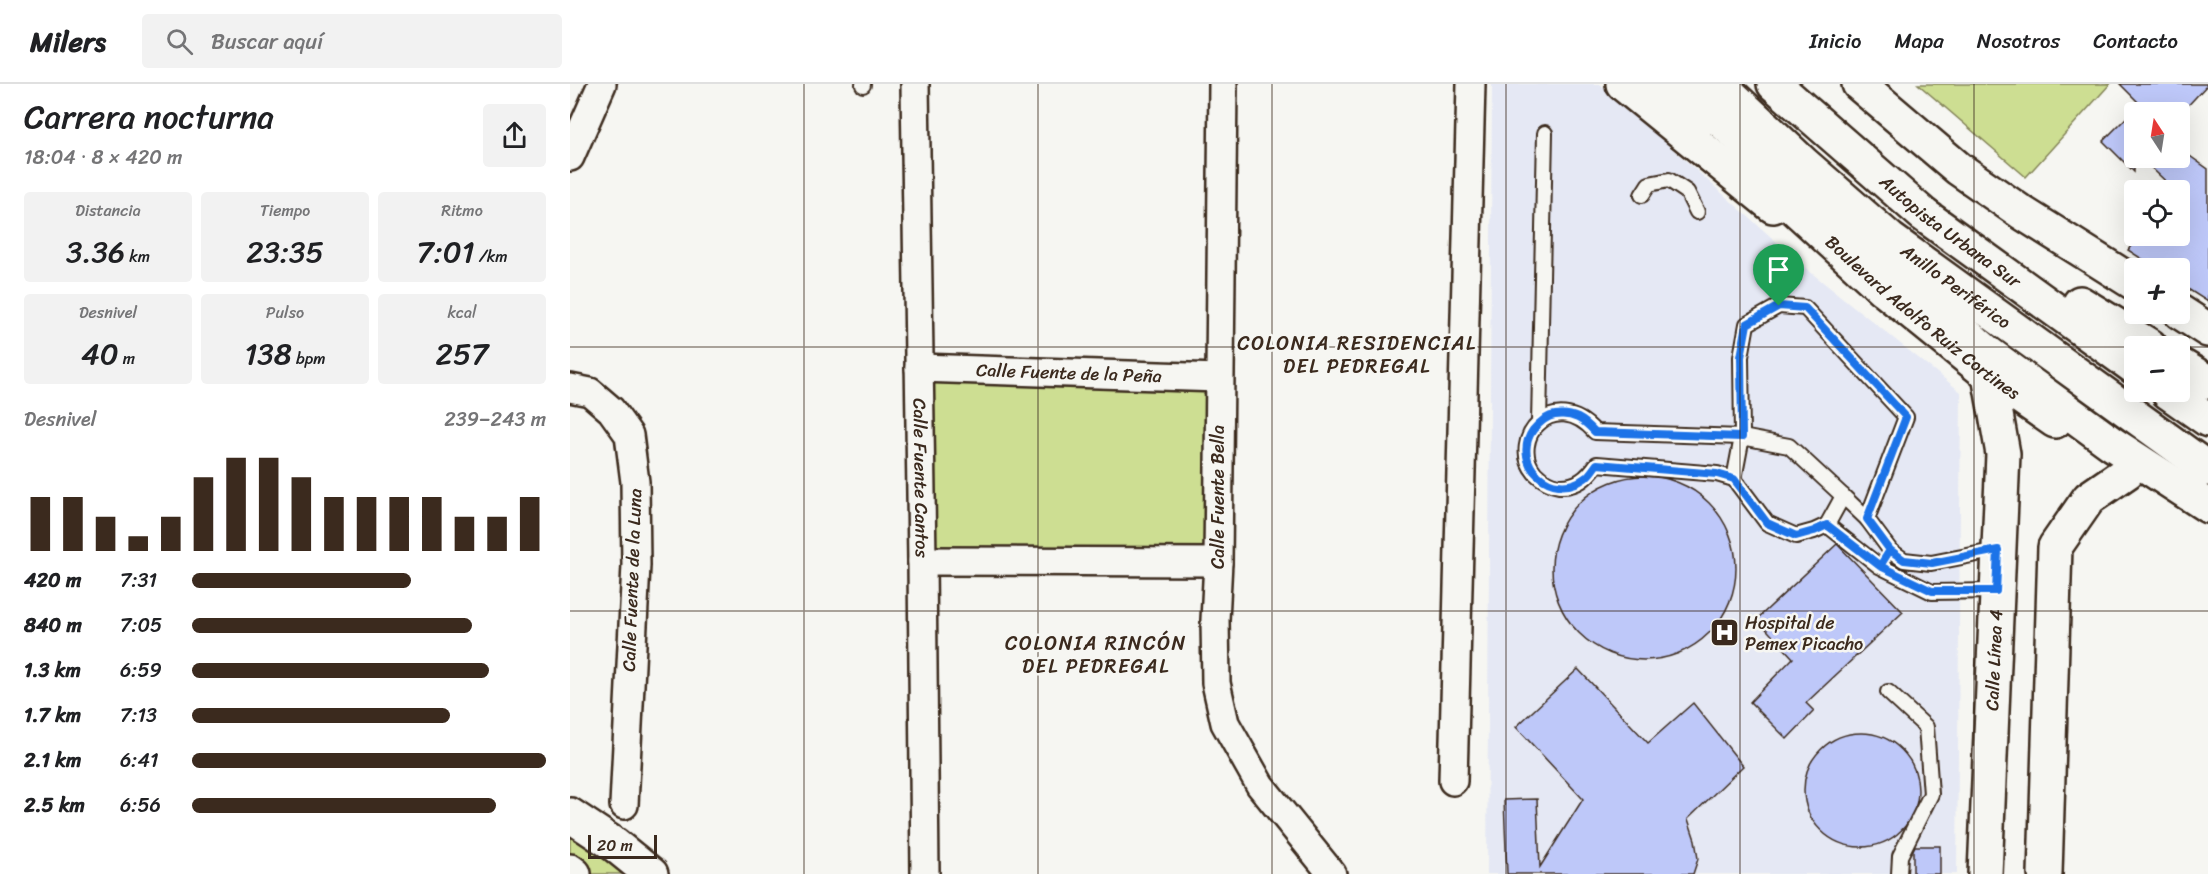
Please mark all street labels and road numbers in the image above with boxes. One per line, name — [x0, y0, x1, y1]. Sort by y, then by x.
street label: Autopista Urbana Sur — [1871, 166, 2029, 297]
street label: Boulevard Adolfo Ruiz Cortines — [1818, 227, 2028, 409]
street label: Anillo Periférico — [1893, 235, 2018, 338]
street label: Calle Fuente de la Peña — [976, 354, 1162, 392]
street label: Calle Fuente Cantos — [904, 398, 938, 559]
street label: Calle Fuente Bella — [1202, 425, 1234, 569]
street label: Calle Fuente de la Luna — [613, 488, 651, 672]
street label: Calle Línea 4 — [1976, 609, 2012, 711]

